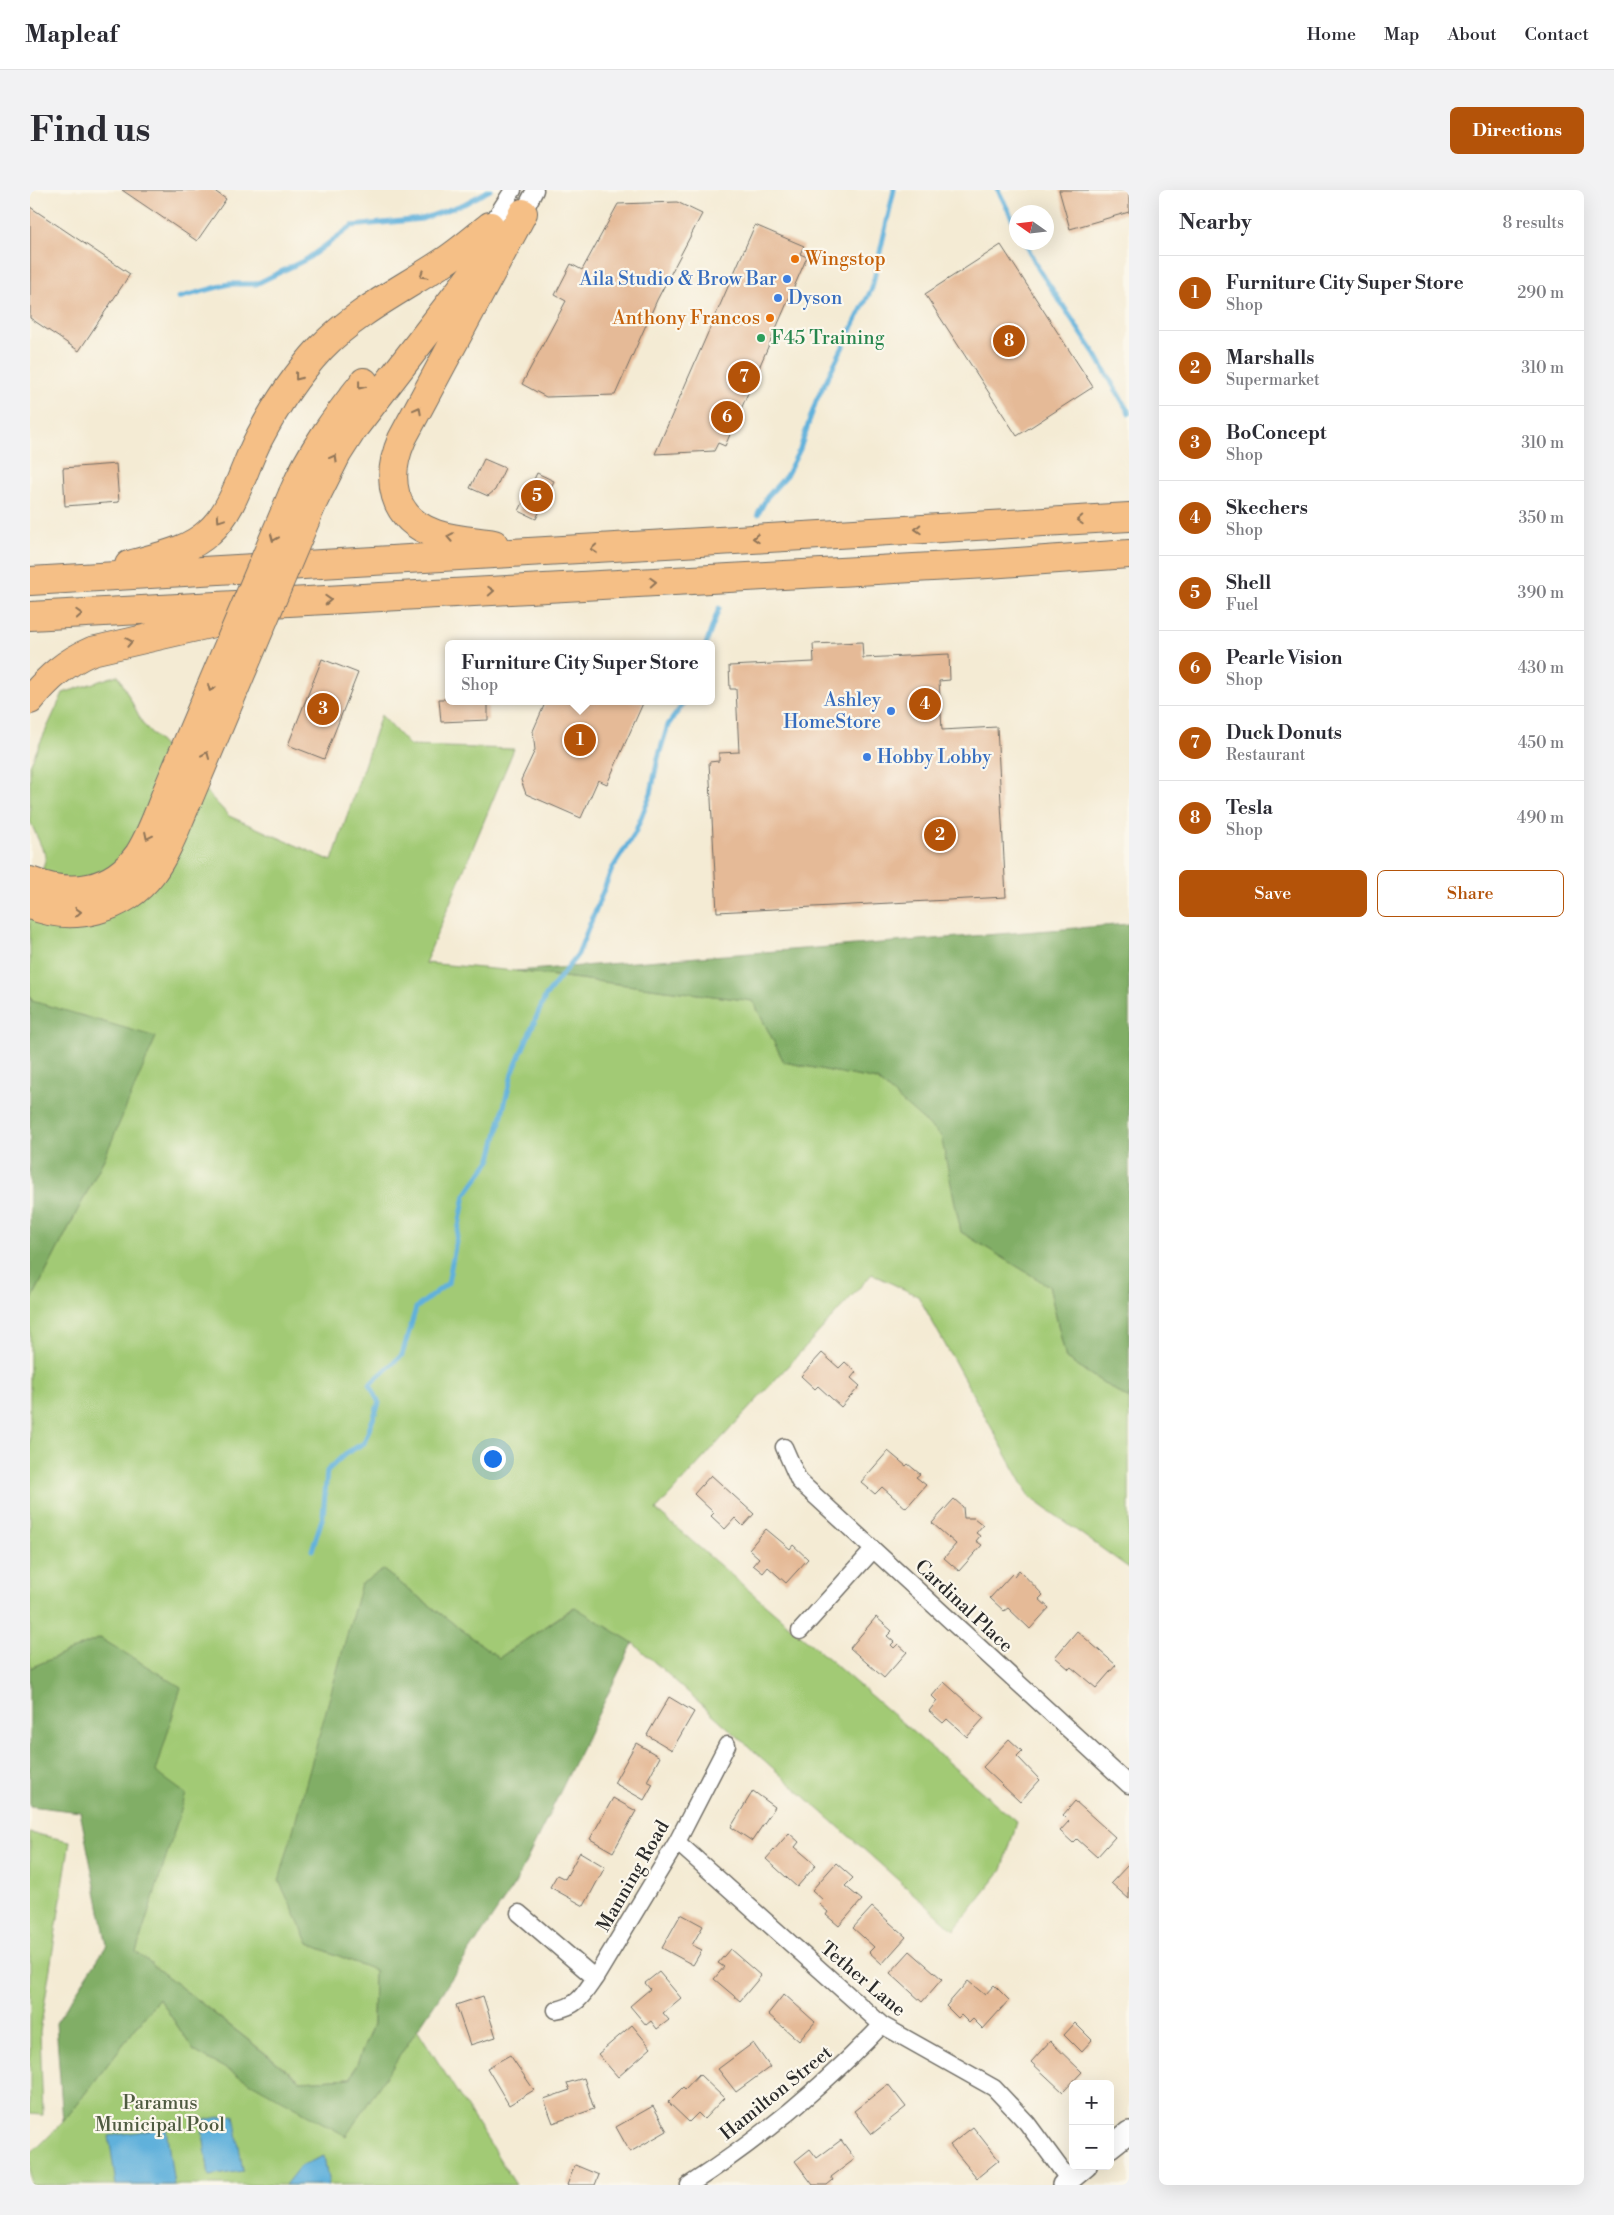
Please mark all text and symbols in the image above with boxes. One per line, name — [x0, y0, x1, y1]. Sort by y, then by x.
text: Mapleaf — [25, 20, 118, 50]
text: Home — [1307, 23, 1356, 46]
text: Map — [1384, 23, 1420, 46]
text: About — [1448, 23, 1497, 46]
text: Contact — [1525, 23, 1589, 46]
button: Directions — [1450, 107, 1584, 154]
text: Find us — [30, 109, 150, 152]
north arrow — [1009, 205, 1054, 250]
text: Nearby — [1179, 210, 1252, 236]
text: 8 results — [1502, 213, 1564, 233]
place label: Wingstop — [804, 247, 886, 271]
marker: Wingstop — [789, 253, 801, 265]
place label: Aila Studio & Brow Bar — [578, 267, 777, 291]
one-way arrow — [419, 269, 428, 278]
text: Furniture City Super Store — [1226, 271, 1464, 295]
marker: Aila Studio & Brow Bar — [781, 273, 793, 285]
text: 1 — [1191, 283, 1199, 303]
text: 290 m — [1517, 283, 1564, 303]
place label: Dyson — [788, 286, 842, 310]
marker: Dyson — [772, 292, 784, 304]
text: Shop — [1226, 295, 1263, 315]
place label: Anthony Francos — [611, 306, 760, 330]
marker: Anthony Francos — [764, 312, 776, 324]
pin: 8 — [993, 322, 1025, 360]
place label: F45 Training — [771, 326, 885, 350]
marker: F45 Training — [755, 332, 767, 344]
text: Marshalls — [1226, 346, 1314, 370]
pin: 7 — [728, 358, 760, 396]
text: 2 — [1190, 358, 1200, 378]
text: 310 m — [1521, 358, 1564, 378]
text: Supermarket — [1226, 370, 1320, 390]
one-way arrow — [296, 371, 304, 380]
one-way arrow — [358, 380, 366, 389]
pin: 6 — [711, 398, 743, 436]
one-way arrow — [412, 407, 422, 416]
text: BoConcept — [1226, 421, 1327, 445]
text: 3 — [1190, 433, 1200, 453]
text: 310 m — [1521, 433, 1564, 453]
text: Shop — [1226, 445, 1263, 465]
one-way arrow — [328, 455, 338, 464]
pin: 5 — [521, 477, 553, 515]
text: Skechers — [1226, 496, 1308, 520]
text: 4 — [1190, 508, 1200, 528]
text: 350 m — [1518, 508, 1564, 528]
one-way arrow — [217, 513, 226, 522]
one-way arrow — [1076, 514, 1084, 525]
text: Shop — [1226, 520, 1263, 540]
one-way arrow — [914, 524, 922, 535]
one-way arrow — [445, 532, 454, 542]
one-way arrow — [270, 533, 280, 542]
one-way arrow — [752, 533, 760, 544]
one-way arrow — [589, 543, 597, 554]
text: Shell — [1226, 571, 1271, 595]
one-way arrow — [649, 577, 657, 588]
text: 5 — [1190, 583, 1200, 603]
text: 390 m — [1518, 583, 1564, 603]
one-way arrow — [487, 586, 495, 597]
one-way arrow — [325, 595, 333, 606]
text: Fuel — [1226, 595, 1258, 615]
one-way arrow — [75, 608, 83, 619]
one-way arrow — [125, 637, 134, 648]
popup — [445, 640, 715, 705]
text: Pearle Vision — [1226, 646, 1343, 670]
text: Furniture City Super Store — [461, 651, 699, 675]
text: 6 — [1190, 658, 1200, 678]
text: 430 m — [1518, 658, 1564, 678]
text: Shop — [1226, 670, 1263, 690]
text: Shop — [461, 675, 498, 695]
one-way arrow — [207, 683, 217, 692]
pin: 4 — [909, 685, 941, 723]
place label: Ashley HomeStore — [783, 688, 882, 734]
pin: 3 — [307, 690, 339, 728]
marker: Ashley HomeStore — [885, 705, 897, 717]
pin: 1 — [564, 721, 596, 759]
text: Duck Donuts — [1226, 721, 1342, 745]
text: 7 — [1190, 733, 1200, 753]
text: 450 m — [1518, 733, 1564, 753]
place label: Hobby Lobby — [877, 745, 992, 769]
text: Restaurant — [1226, 745, 1305, 765]
one-way arrow — [200, 751, 211, 760]
marker: Hobby Lobby — [861, 751, 873, 763]
text: Tesla — [1226, 796, 1273, 820]
text: 8 — [1190, 808, 1200, 828]
text: 490 m — [1517, 808, 1564, 828]
pin: 2 — [924, 816, 956, 854]
text: Shop — [1226, 820, 1263, 840]
one-way arrow — [144, 831, 154, 840]
button: Save — [1179, 870, 1367, 917]
button: Share — [1377, 870, 1564, 917]
one-way arrow — [74, 907, 82, 918]
your location — [480, 1446, 506, 1472]
street label: Cardinal Place — [910, 1554, 1018, 1658]
street label: Manning Road — [591, 1816, 675, 1936]
street label: Tether Lane — [815, 1936, 911, 2022]
street label: Hamilton Street — [715, 2040, 837, 2146]
map controls — [1069, 2080, 1114, 2170]
button: + — [1069, 2080, 1114, 2125]
park label: Paramus Municipal Pool — [95, 2091, 225, 2137]
button: − — [1069, 2125, 1114, 2170]

